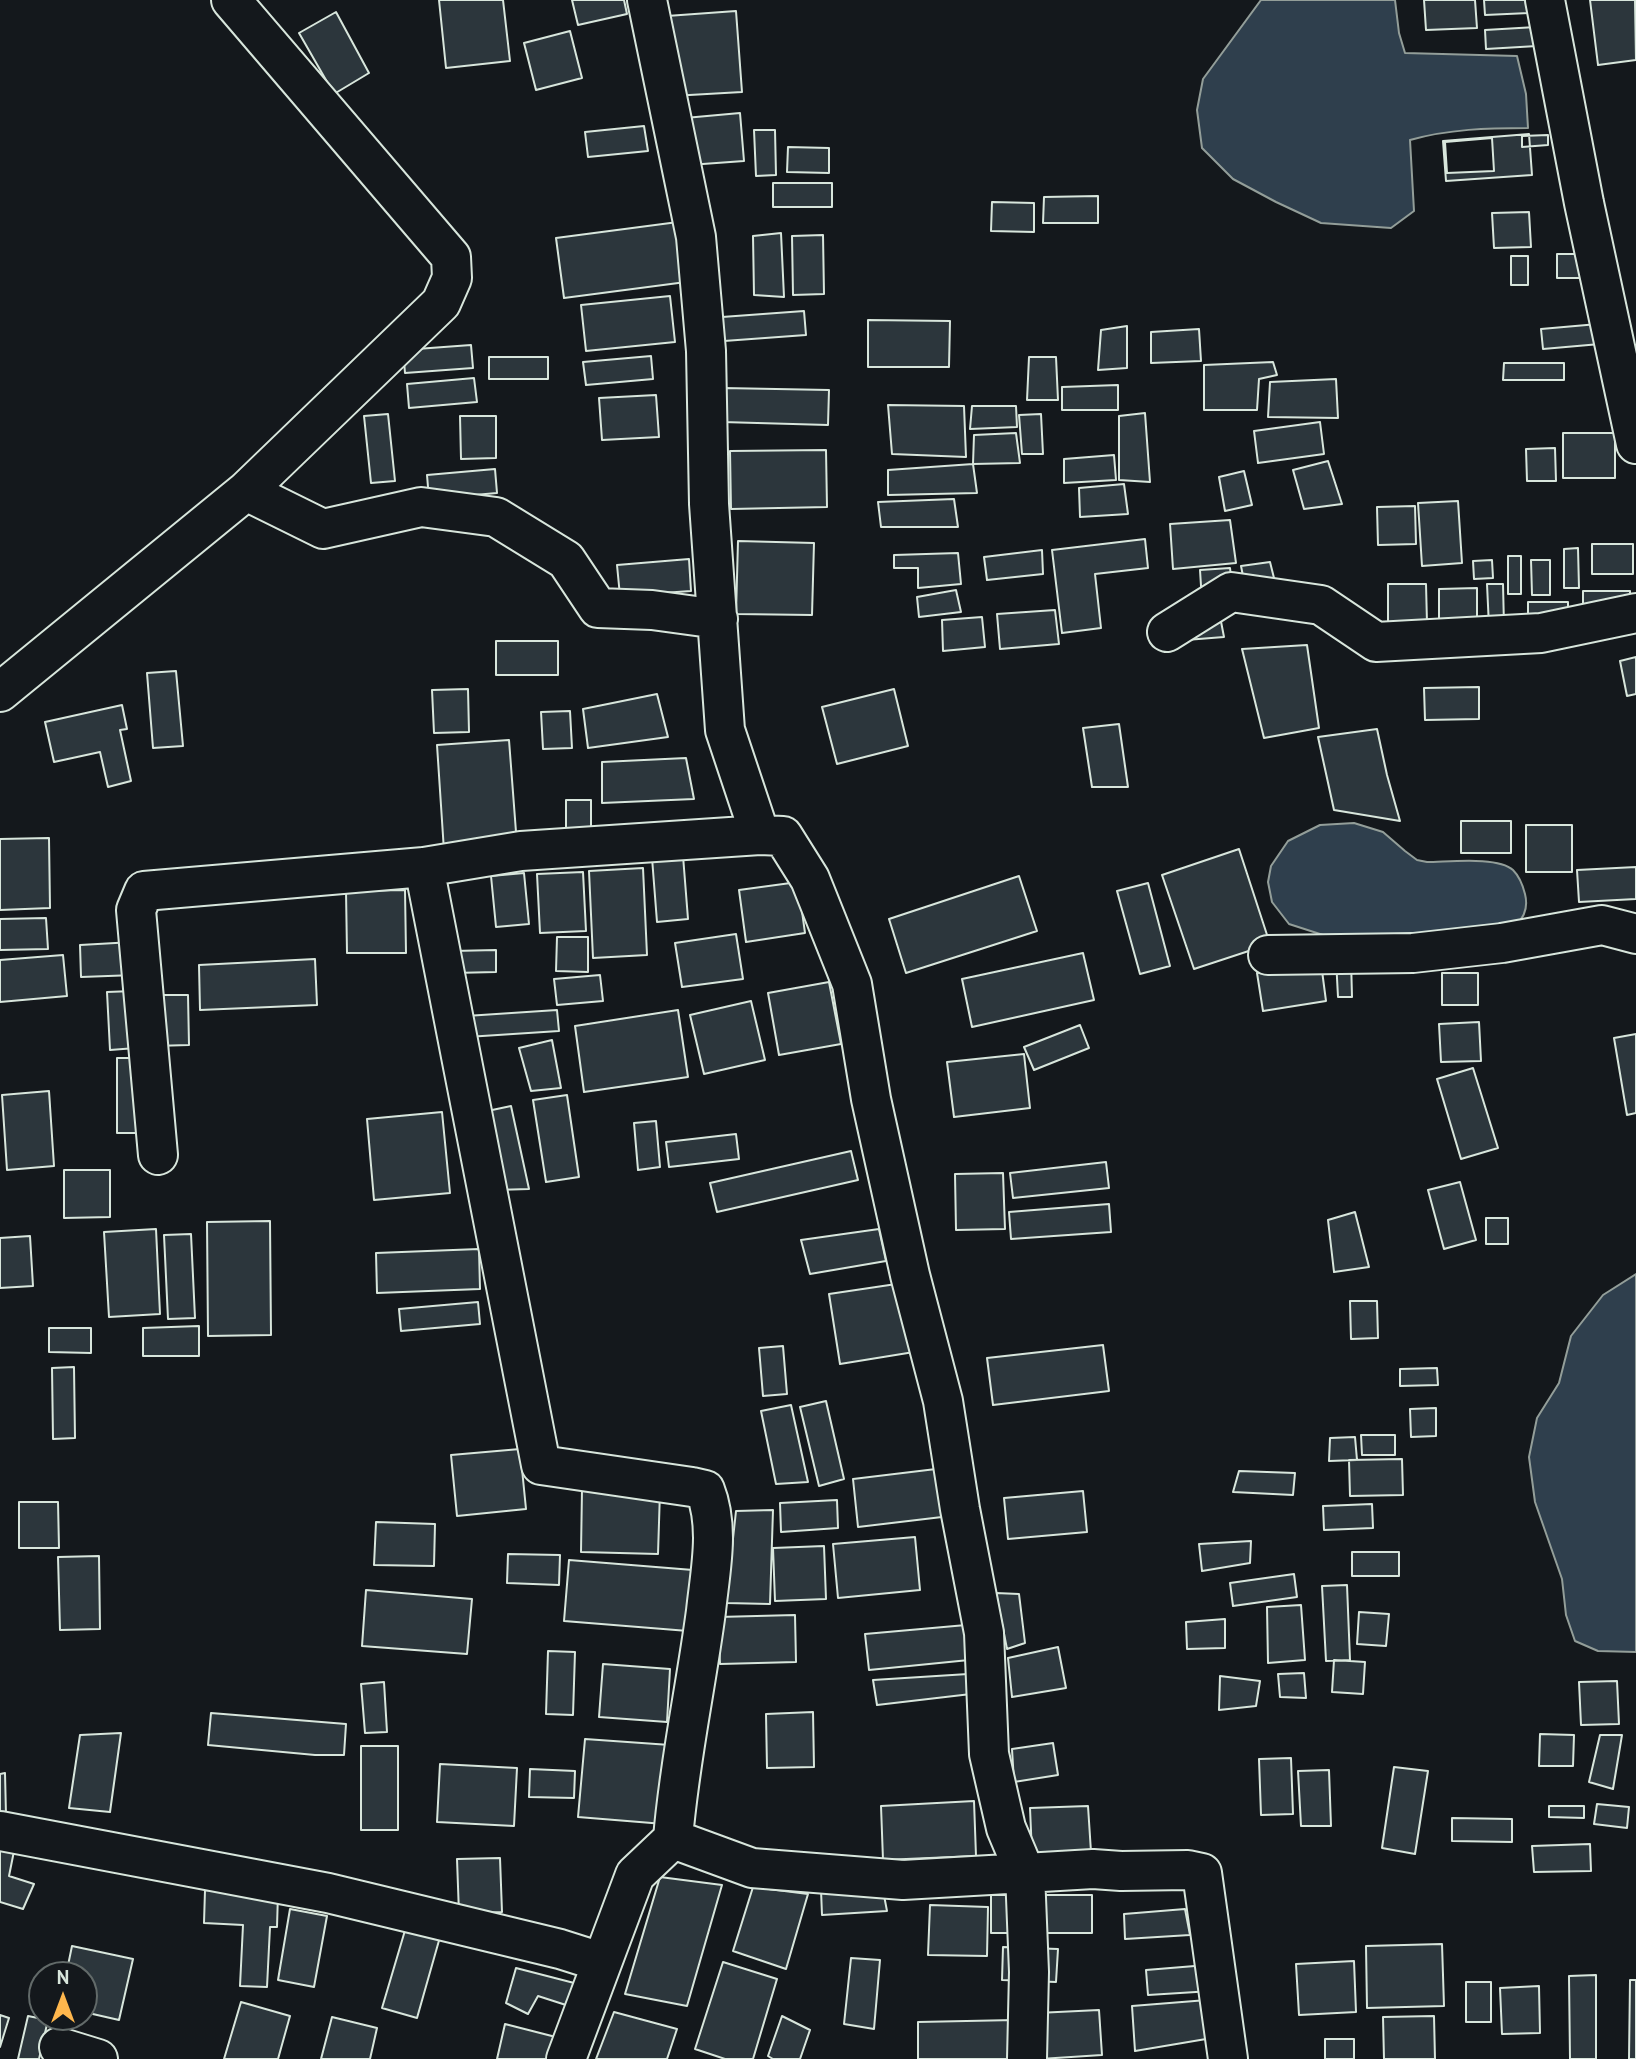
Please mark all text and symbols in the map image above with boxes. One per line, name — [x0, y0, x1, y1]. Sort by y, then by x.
north arrow — [28, 1961, 98, 2031]
text: N — [57, 1965, 69, 1989]

